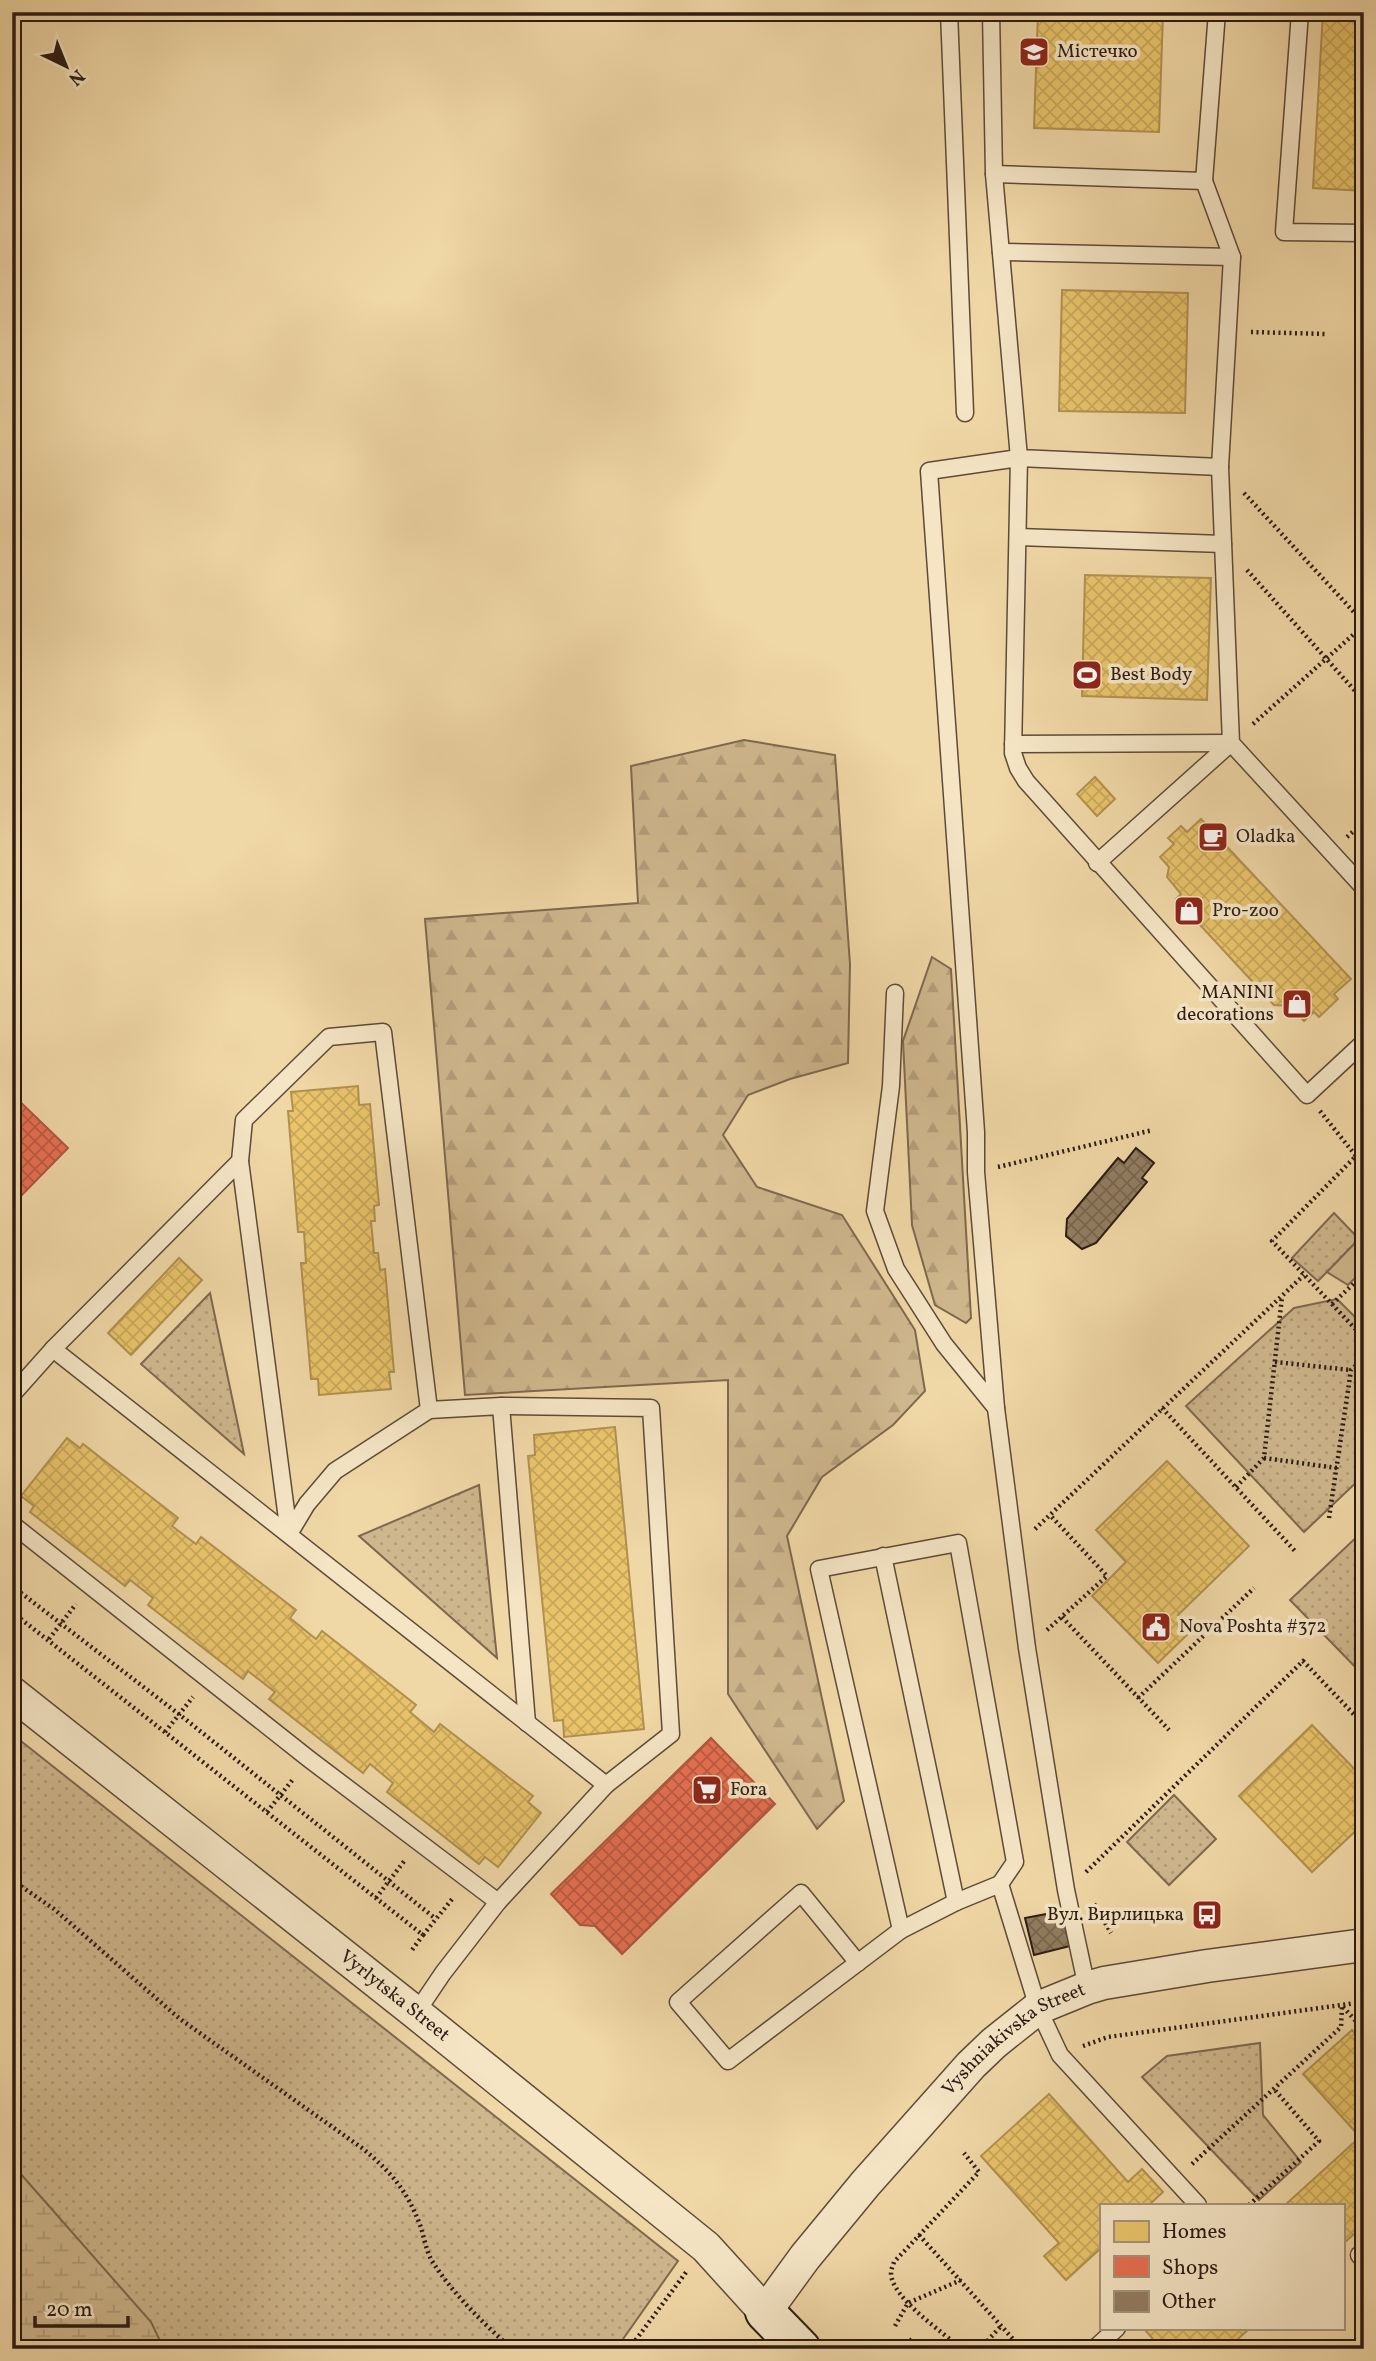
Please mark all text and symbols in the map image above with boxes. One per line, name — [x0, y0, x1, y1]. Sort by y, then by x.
north arrow — [32, 32, 102, 102]
school or university icon: Містечко — [1017, 35, 1051, 69]
place label: Містечко — [1057, 39, 1138, 65]
text: N — [62, 63, 90, 91]
sports icon: Best Body — [1070, 658, 1104, 692]
place label: Best Body — [1110, 662, 1192, 688]
cafe icon: Oladka — [1196, 820, 1230, 854]
place label: Oladka — [1236, 824, 1296, 850]
shop icon: Pro-zoo — [1172, 894, 1206, 928]
place label: Pro-zoo — [1212, 898, 1279, 924]
place label: MANINI decorations — [1177, 980, 1274, 1028]
shop icon: MANINI decorations — [1280, 987, 1314, 1021]
public building icon: Nova Poshta #372 — [1139, 1610, 1173, 1644]
place label: Nova Poshta #372 — [1179, 1614, 1327, 1640]
supermarket icon: Fora — [690, 1773, 724, 1807]
place label: Fora — [730, 1777, 767, 1803]
bus stop icon: Вул. Вирлицька — [1190, 1898, 1224, 1932]
place label: Вул. Вирлицька — [1047, 1902, 1184, 1928]
street label: Vyrlytska Street — [334, 1944, 455, 2048]
street label: Vyshniakivska Street — [936, 1977, 1090, 2102]
legend — [1100, 2204, 1344, 2330]
text: Homes — [1162, 2218, 1227, 2247]
text: Shops — [1162, 2254, 1218, 2283]
scale bar — [35, 2284, 128, 2328]
text: Other — [1162, 2288, 1216, 2317]
text: 20 m — [46, 2296, 92, 2325]

